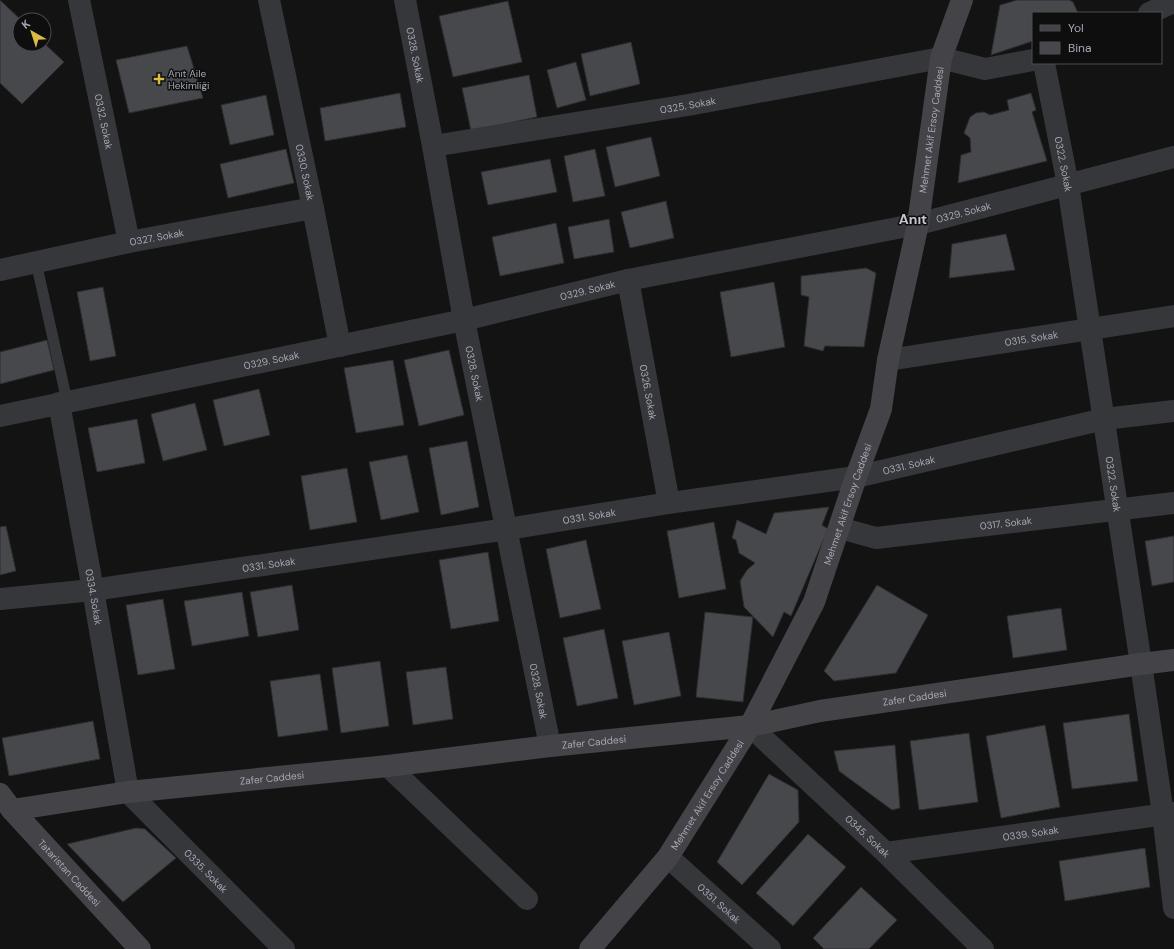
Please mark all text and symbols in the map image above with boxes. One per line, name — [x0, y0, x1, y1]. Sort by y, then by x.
north arrow — [12, 12, 52, 52]
legend — [1032, 12, 1162, 64]
text: K — [19, 17, 33, 32]
text: Yol — [1068, 20, 1084, 36]
street label: 0328. Sokak — [404, 26, 427, 84]
text: Bina — [1068, 40, 1092, 56]
street label: Mehmet Akif Ersoy Caddesi — [916, 66, 946, 194]
place label: Anıt Aile Hekimliği — [168, 67, 209, 92]
marker: Anıt Aile Hekimliği — [153, 73, 165, 85]
street label: 0332. Sokak — [92, 93, 116, 150]
street label: 0325. Sokak — [659, 93, 717, 116]
street label: 0322. Sokak — [1052, 135, 1075, 193]
street label: 0330. Sokak — [293, 143, 318, 201]
street label: 0329. Sokak — [935, 199, 992, 226]
district label: Anıt — [899, 210, 927, 228]
street label: 0327. Sokak — [128, 226, 185, 248]
street label: 0329. Sokak — [559, 277, 616, 303]
street label: 0315. Sokak — [1004, 327, 1059, 348]
street label: 0328. Sokak — [463, 345, 487, 402]
street label: 0329. Sokak — [242, 348, 300, 372]
street label: 0326. Sokak — [637, 363, 660, 421]
street label: Mehmet Akif Ersoy Caddesi — [820, 442, 874, 567]
street label: 0331. Sokak — [881, 452, 936, 477]
street label: 0322. Sokak — [1103, 455, 1124, 513]
street label: 0331. Sokak — [562, 505, 617, 526]
street label: 0317. Sokak — [979, 513, 1033, 532]
street label: 0331. Sokak — [241, 554, 296, 574]
street label: 0334. Sokak — [83, 568, 105, 626]
street label: 0328. Sokak — [527, 662, 551, 720]
street label: Zafer Caddesi — [882, 686, 947, 708]
street label: Zafer Caddesi — [561, 732, 627, 751]
street label: Mehmet Akif Ersoy Caddesi — [668, 737, 746, 852]
street label: Zafer Caddesi — [239, 768, 305, 787]
street label: 0345. Sokak — [842, 812, 893, 860]
street label: 0339. Sokak — [1002, 823, 1059, 843]
street label: Tataristan Caddesi — [35, 836, 104, 909]
street label: 0335. Sokak — [182, 846, 231, 895]
street label: 0351. Sokak — [695, 880, 744, 926]

